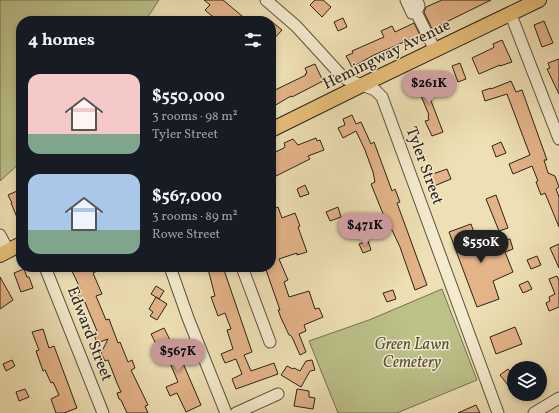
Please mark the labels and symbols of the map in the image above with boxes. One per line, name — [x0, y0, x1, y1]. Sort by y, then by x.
street label: Hemingway Avenue — [319, 14, 455, 96]
pin: $261K — [401, 71, 457, 105]
street label: Tyler Street — [400, 124, 448, 208]
pin: $471K — [337, 213, 393, 247]
pin: $550K — [453, 230, 509, 264]
street label: Edward Street — [61, 283, 117, 385]
park label: Green Lawn Cemetery — [374, 334, 450, 374]
pin: $567K — [150, 339, 206, 373]

